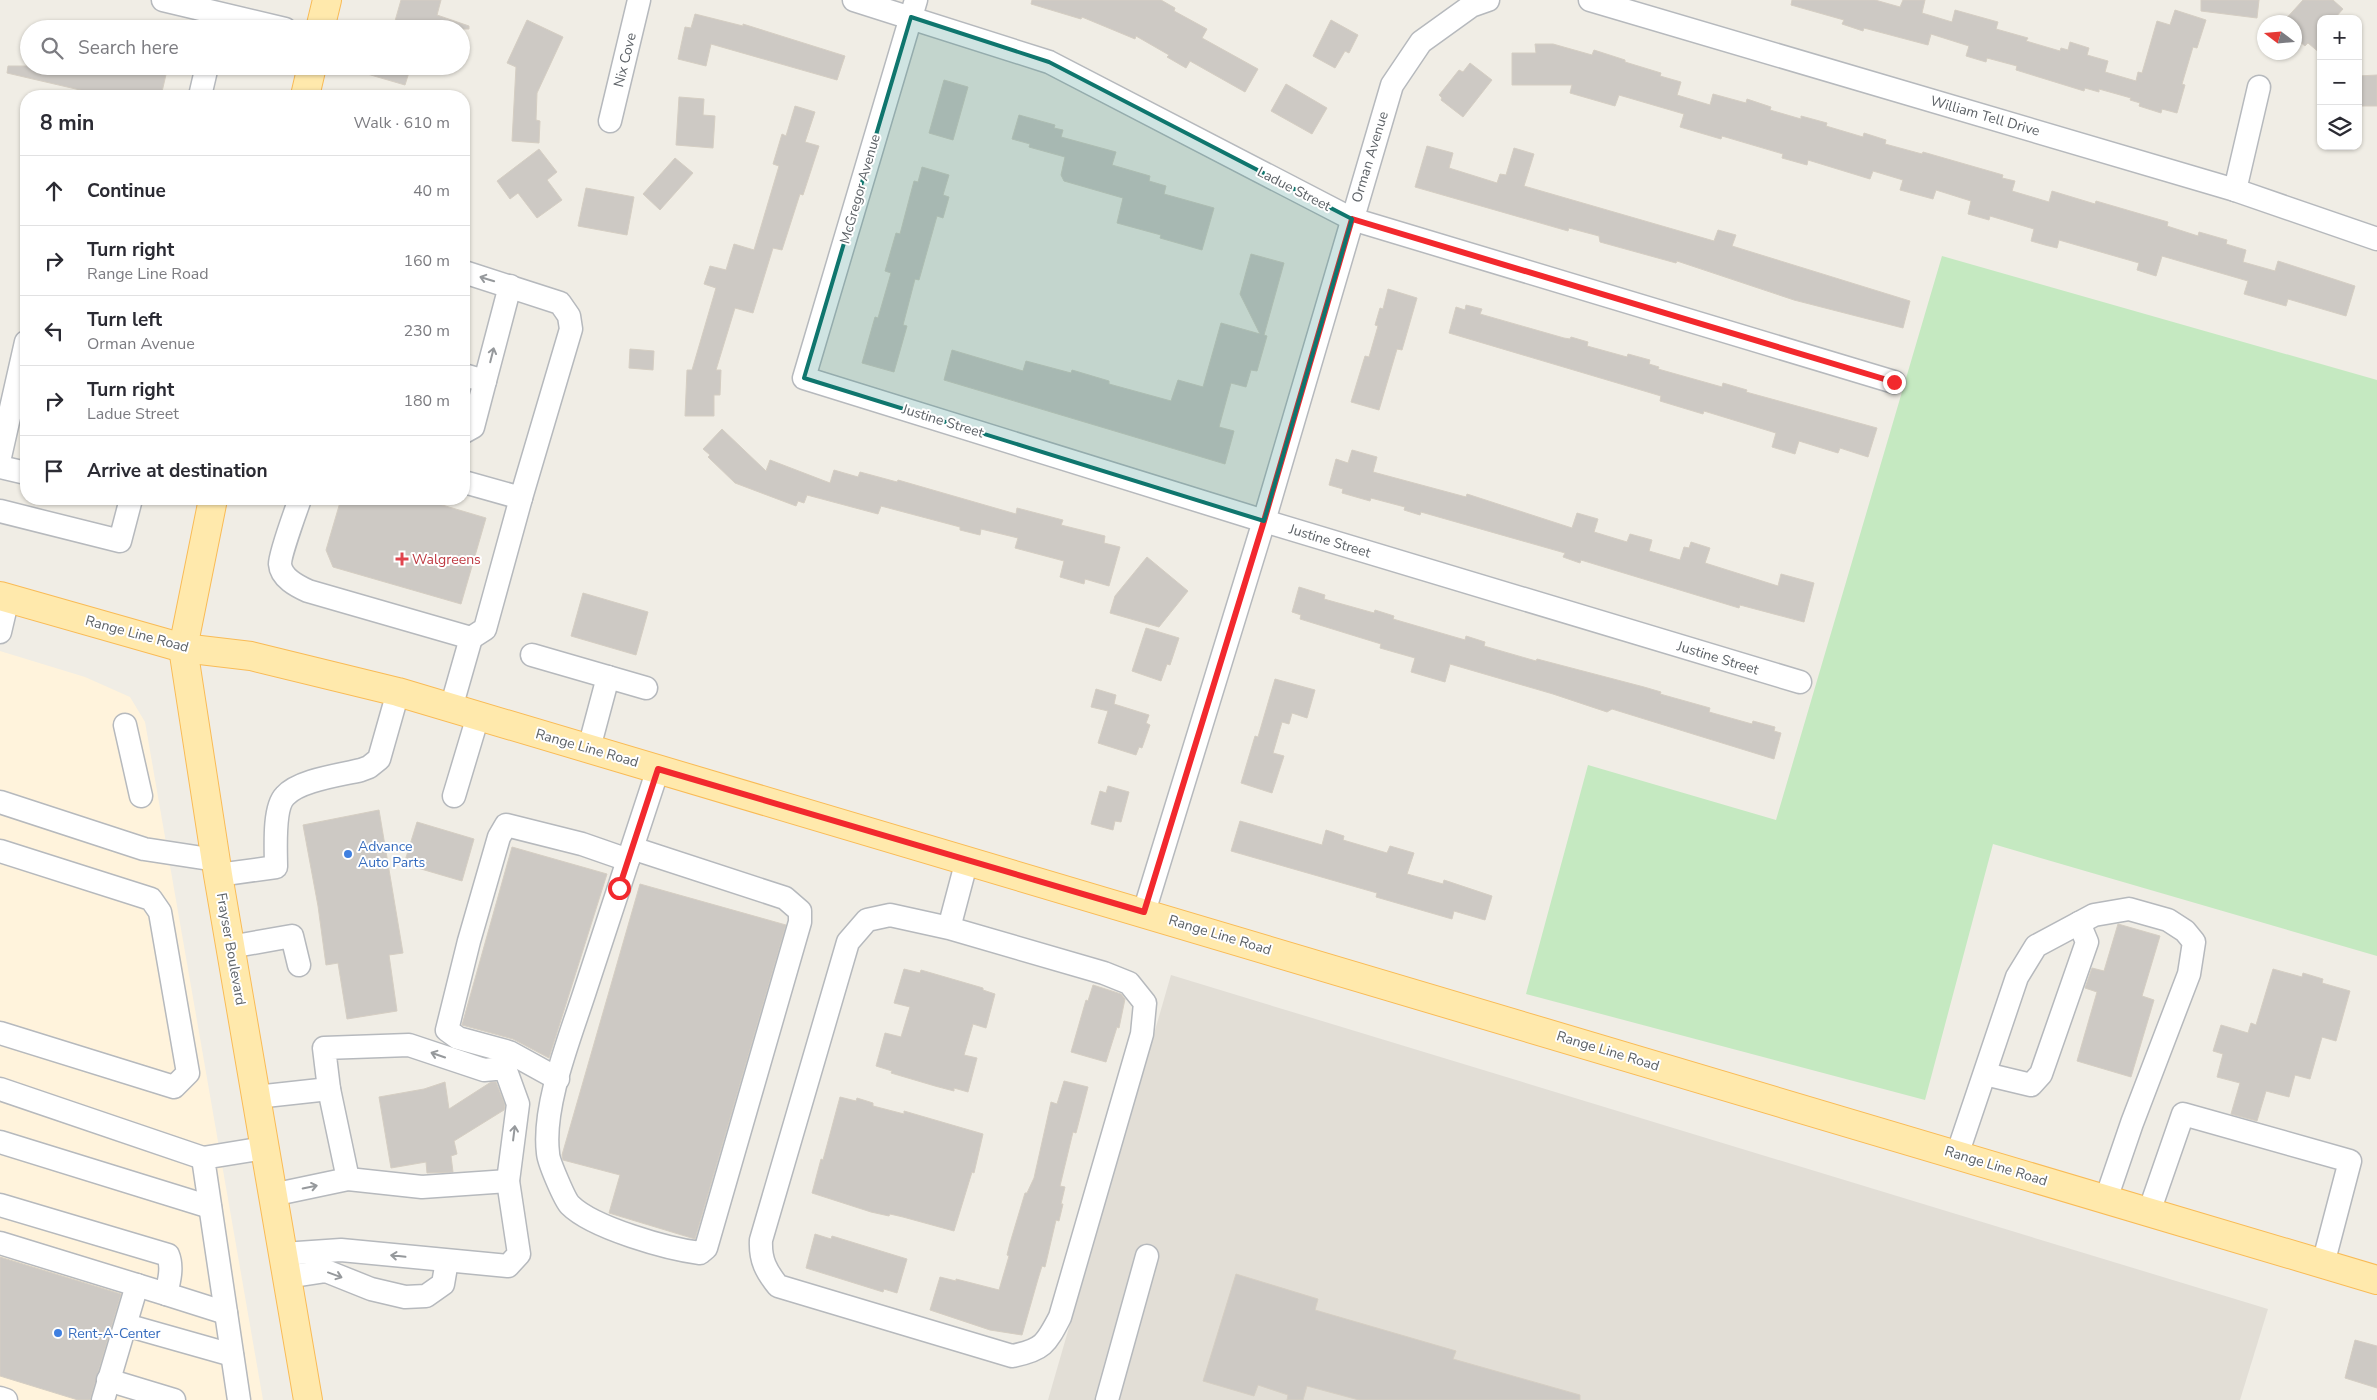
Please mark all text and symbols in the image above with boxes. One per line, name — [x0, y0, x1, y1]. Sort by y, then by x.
north arrow — [2257, 15, 2302, 60]
map controls — [2317, 15, 2362, 150]
button: + — [2317, 15, 2362, 60]
search box — [20, 20, 470, 75]
street label: Nix Cove — [609, 31, 641, 89]
icon: search — [38, 34, 66, 62]
text: Search here — [78, 35, 179, 61]
button: − — [2317, 60, 2362, 105]
street label: William Tell Drive — [1928, 91, 2042, 141]
button: layers — [2317, 105, 2362, 150]
text: 8 min — [40, 109, 94, 137]
street label: Orman Avenue — [1347, 109, 1393, 205]
text: Walk · 610 m — [354, 112, 450, 134]
street label: McGregor Avenue — [835, 132, 885, 246]
street label: Ladue Street — [1254, 162, 1334, 216]
icon: ahead — [40, 177, 68, 205]
text: Continue — [87, 178, 166, 204]
text: 40 m — [413, 180, 450, 202]
text: Turn right — [87, 237, 174, 263]
icon: right — [40, 247, 68, 275]
text: 160 m — [403, 250, 450, 272]
text: Range Line Road — [87, 263, 209, 285]
one-way arrow — [479, 274, 495, 284]
text: Turn left — [87, 307, 162, 333]
icon: left — [40, 317, 68, 345]
text: 230 m — [403, 320, 450, 342]
text: Orman Avenue — [87, 333, 195, 355]
one-way arrow — [488, 348, 497, 364]
route end — [1883, 371, 1906, 394]
text: Turn right — [87, 377, 174, 403]
icon: right — [40, 387, 68, 415]
text: 180 m — [403, 390, 450, 412]
street label: Justine Street — [899, 399, 986, 442]
text: Ladue Street — [87, 403, 179, 425]
icon: arrive — [40, 457, 68, 485]
text: Arrive at destination — [87, 458, 268, 484]
street label: Justine Street — [1286, 519, 1373, 562]
place label: Walgreens — [412, 550, 481, 569]
marker: Walgreens — [396, 553, 408, 565]
street label: Range Line Road — [83, 611, 191, 657]
street label: Justine Street — [1674, 636, 1761, 679]
street label: Range Line Road — [533, 724, 641, 772]
place label: Advance Auto Parts — [358, 837, 425, 872]
marker: Advance Auto Parts — [342, 848, 354, 860]
route start — [608, 877, 631, 900]
street label: Frayser Boulevard — [212, 891, 250, 1007]
street label: Range Line Road — [1166, 910, 1274, 960]
street label: Range Line Road — [1554, 1026, 1662, 1076]
one-way arrow — [431, 1049, 447, 1059]
one-way arrow — [509, 1125, 519, 1141]
street label: Range Line Road — [1942, 1141, 2050, 1191]
one-way arrow — [302, 1182, 318, 1191]
one-way arrow — [390, 1251, 406, 1261]
one-way arrow — [326, 1271, 342, 1280]
place label: Rent-A-Center — [68, 1324, 161, 1343]
marker: Rent-A-Center — [52, 1327, 64, 1339]

